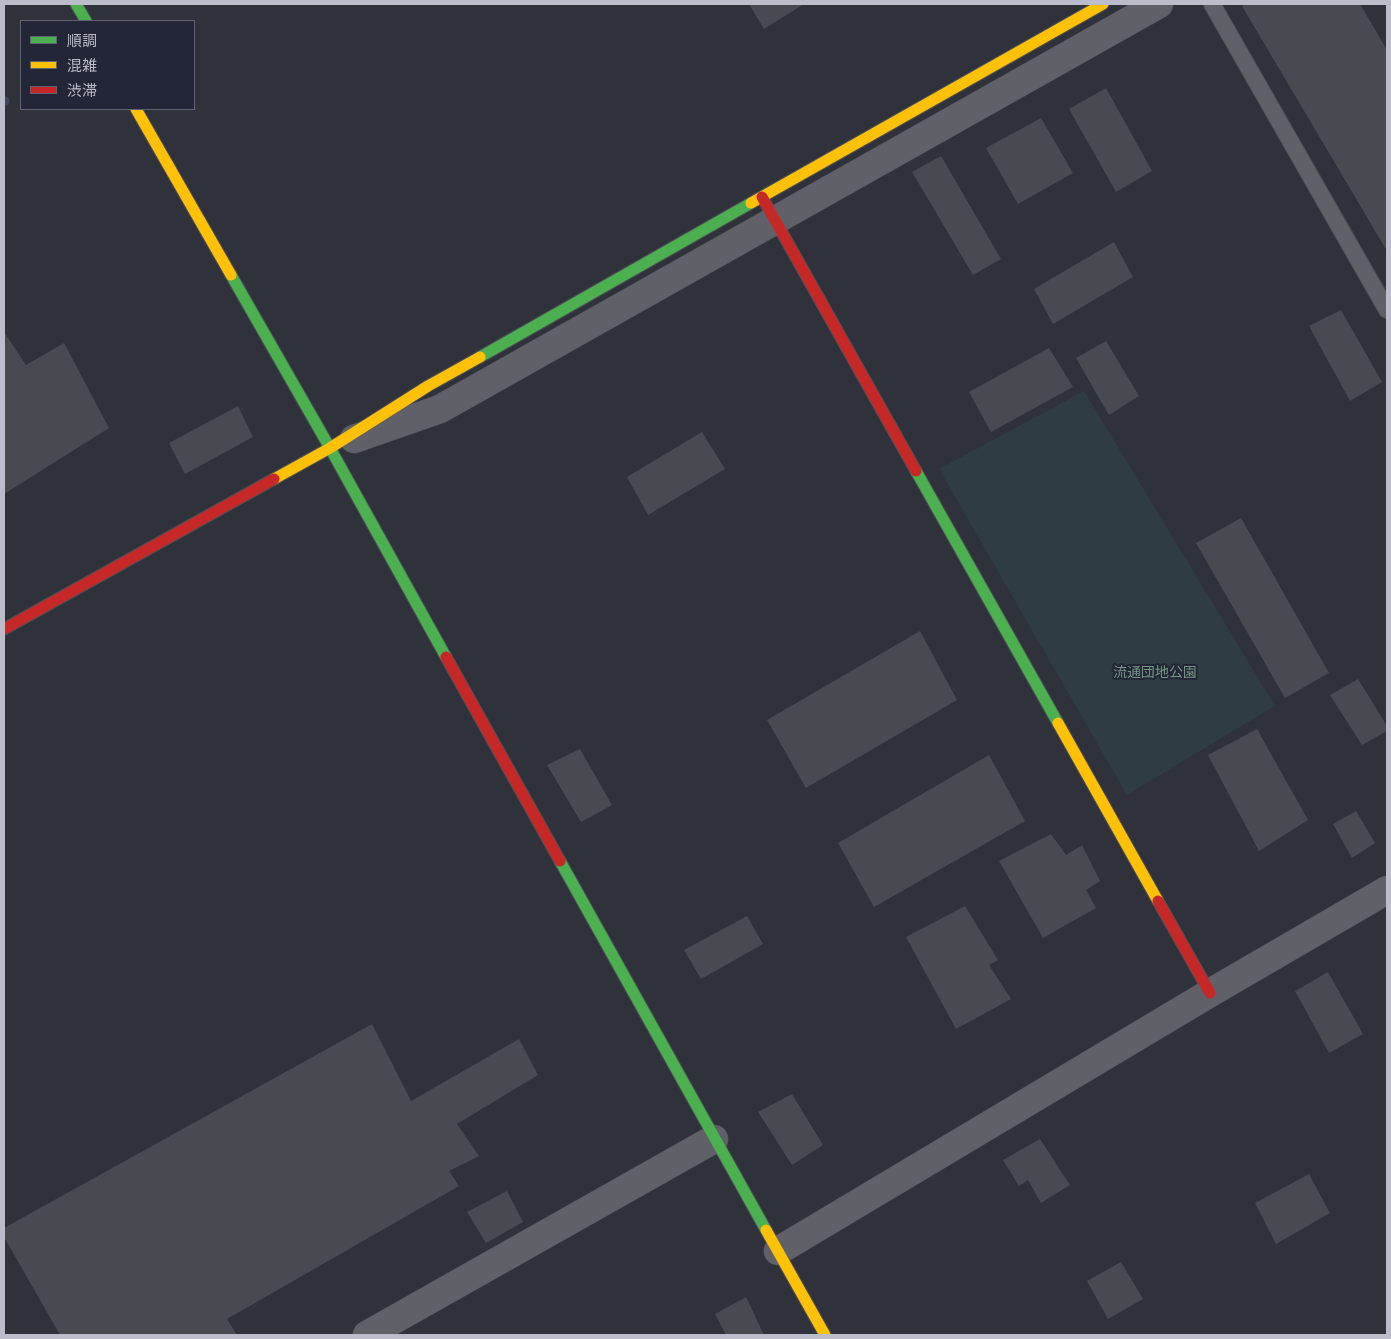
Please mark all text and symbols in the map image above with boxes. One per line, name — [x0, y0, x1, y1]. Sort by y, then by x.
legend — [20, 20, 195, 110]
text: 順調 — [67, 32, 97, 50]
text: 混雑 — [67, 57, 97, 75]
text: 渋滞 — [67, 82, 97, 100]
park label: 流通団地公園 — [1113, 665, 1197, 681]

